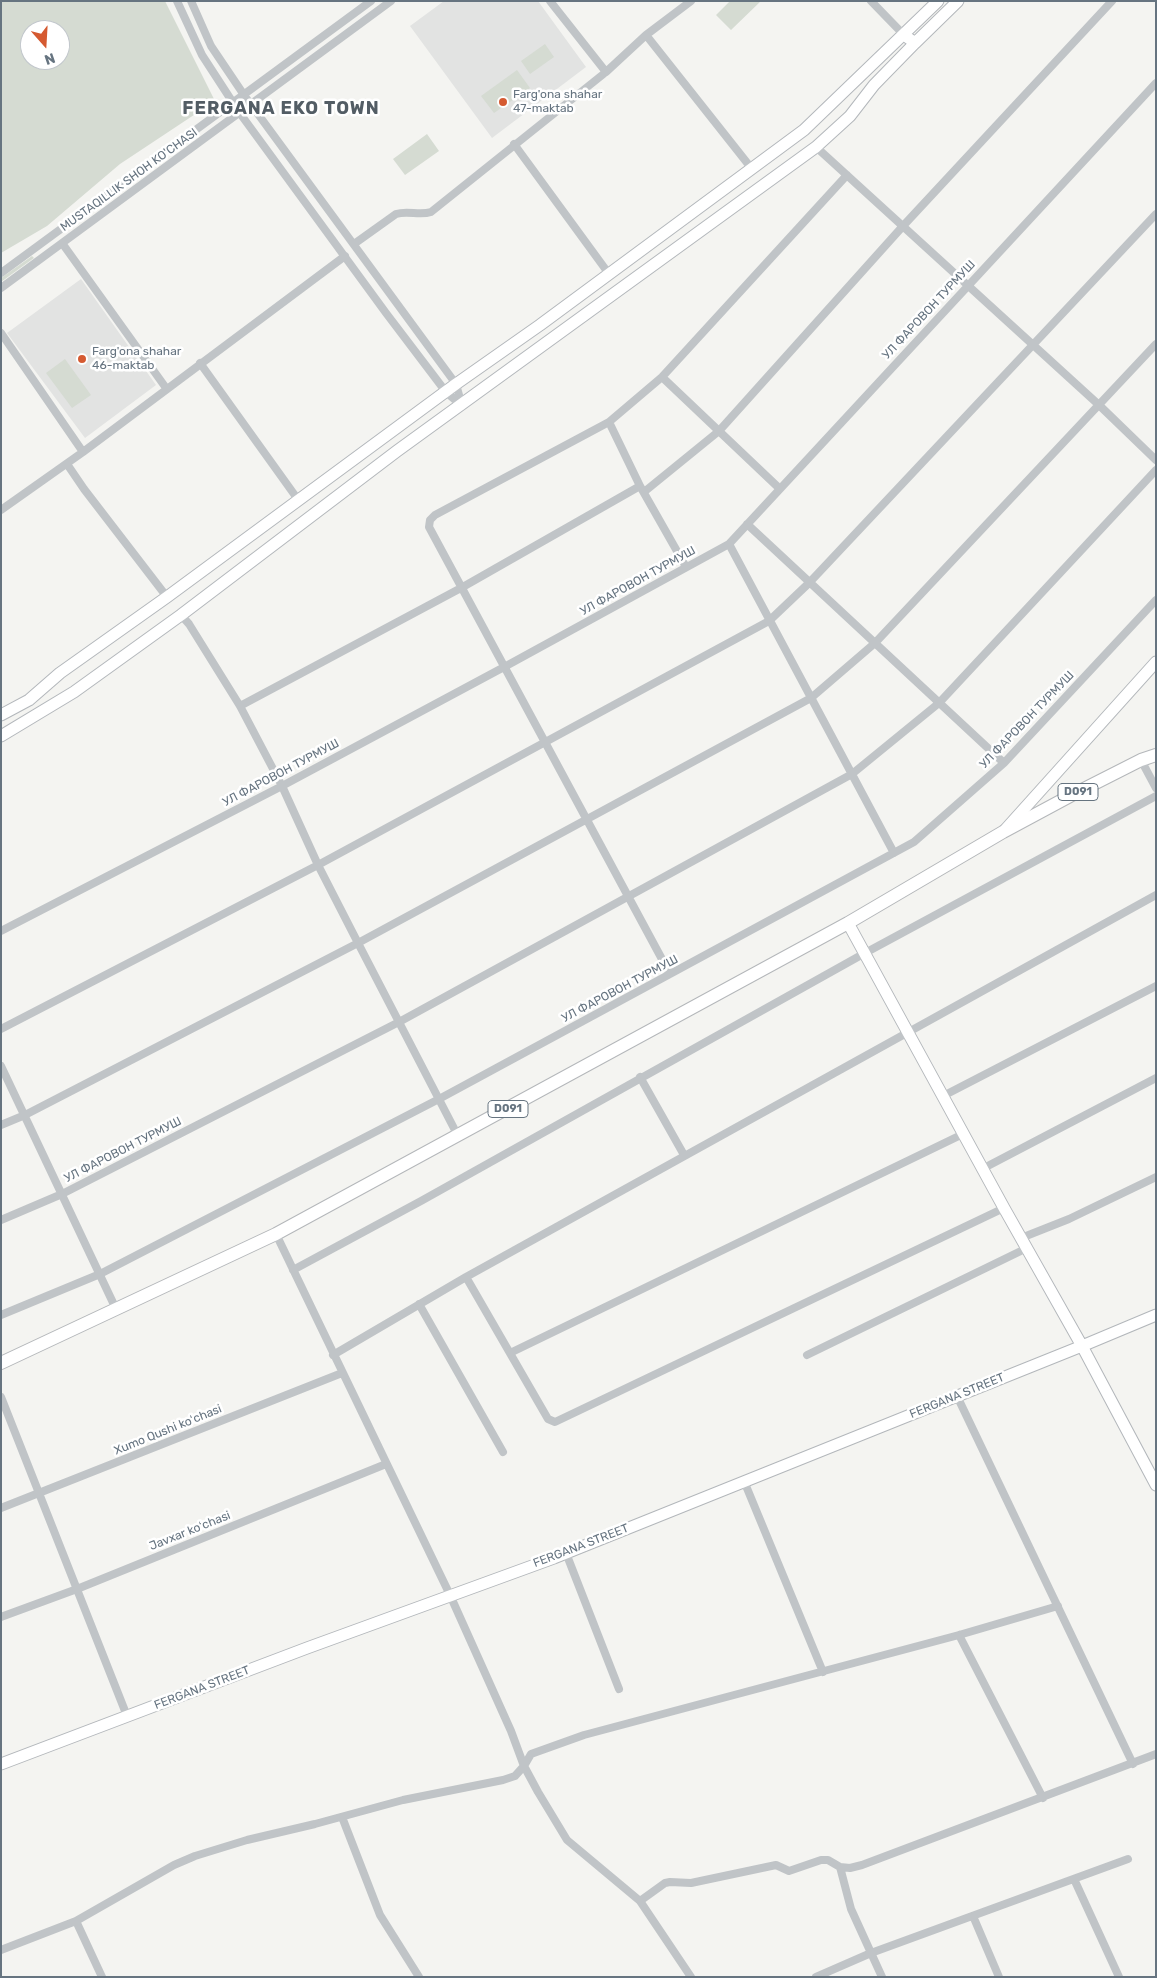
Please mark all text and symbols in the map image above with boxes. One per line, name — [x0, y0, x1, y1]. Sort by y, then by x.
north arrow — [20, 20, 70, 70]
text: N — [42, 49, 57, 68]
place label: Farg'ona shahar 47-maktab — [513, 88, 602, 116]
marker: Farg'ona shahar 47-maktab — [497, 96, 509, 108]
district label: FERGANA EKO TOWN — [180, 98, 382, 120]
street label: MUSTAQILLIK SHOH KO'CHASI — [58, 125, 200, 235]
street label: УЛ ФАРОВОН ТУРМУШ — [880, 258, 978, 362]
place label: Farg'ona shahar 46-maktab — [92, 345, 181, 373]
marker: Farg'ona shahar 46-maktab — [76, 353, 88, 365]
street label: УЛ ФАРОВОН ТУРМУШ — [578, 543, 698, 619]
street label: УЛ ФАРОВОН ТУРМУШ — [977, 668, 1077, 772]
street label: УЛ ФАРОВОН ТУРМУШ — [220, 736, 342, 810]
road number: D091 — [1058, 784, 1098, 800]
street label: УЛ ФАРОВОН ТУРМУШ — [559, 952, 681, 1026]
road number: D091 — [488, 1100, 528, 1118]
street label: УЛ ФАРОВОН ТУРМУШ — [62, 1114, 184, 1186]
street label: FERGANA STREET — [907, 1370, 1007, 1422]
street label: Xumo Qushi koʻchasi — [112, 1402, 224, 1458]
street label: Javxar koʻchasi — [147, 1508, 233, 1554]
street label: FERGANA STREET — [531, 1521, 631, 1571]
street label: FERGANA STREET — [152, 1663, 252, 1713]

